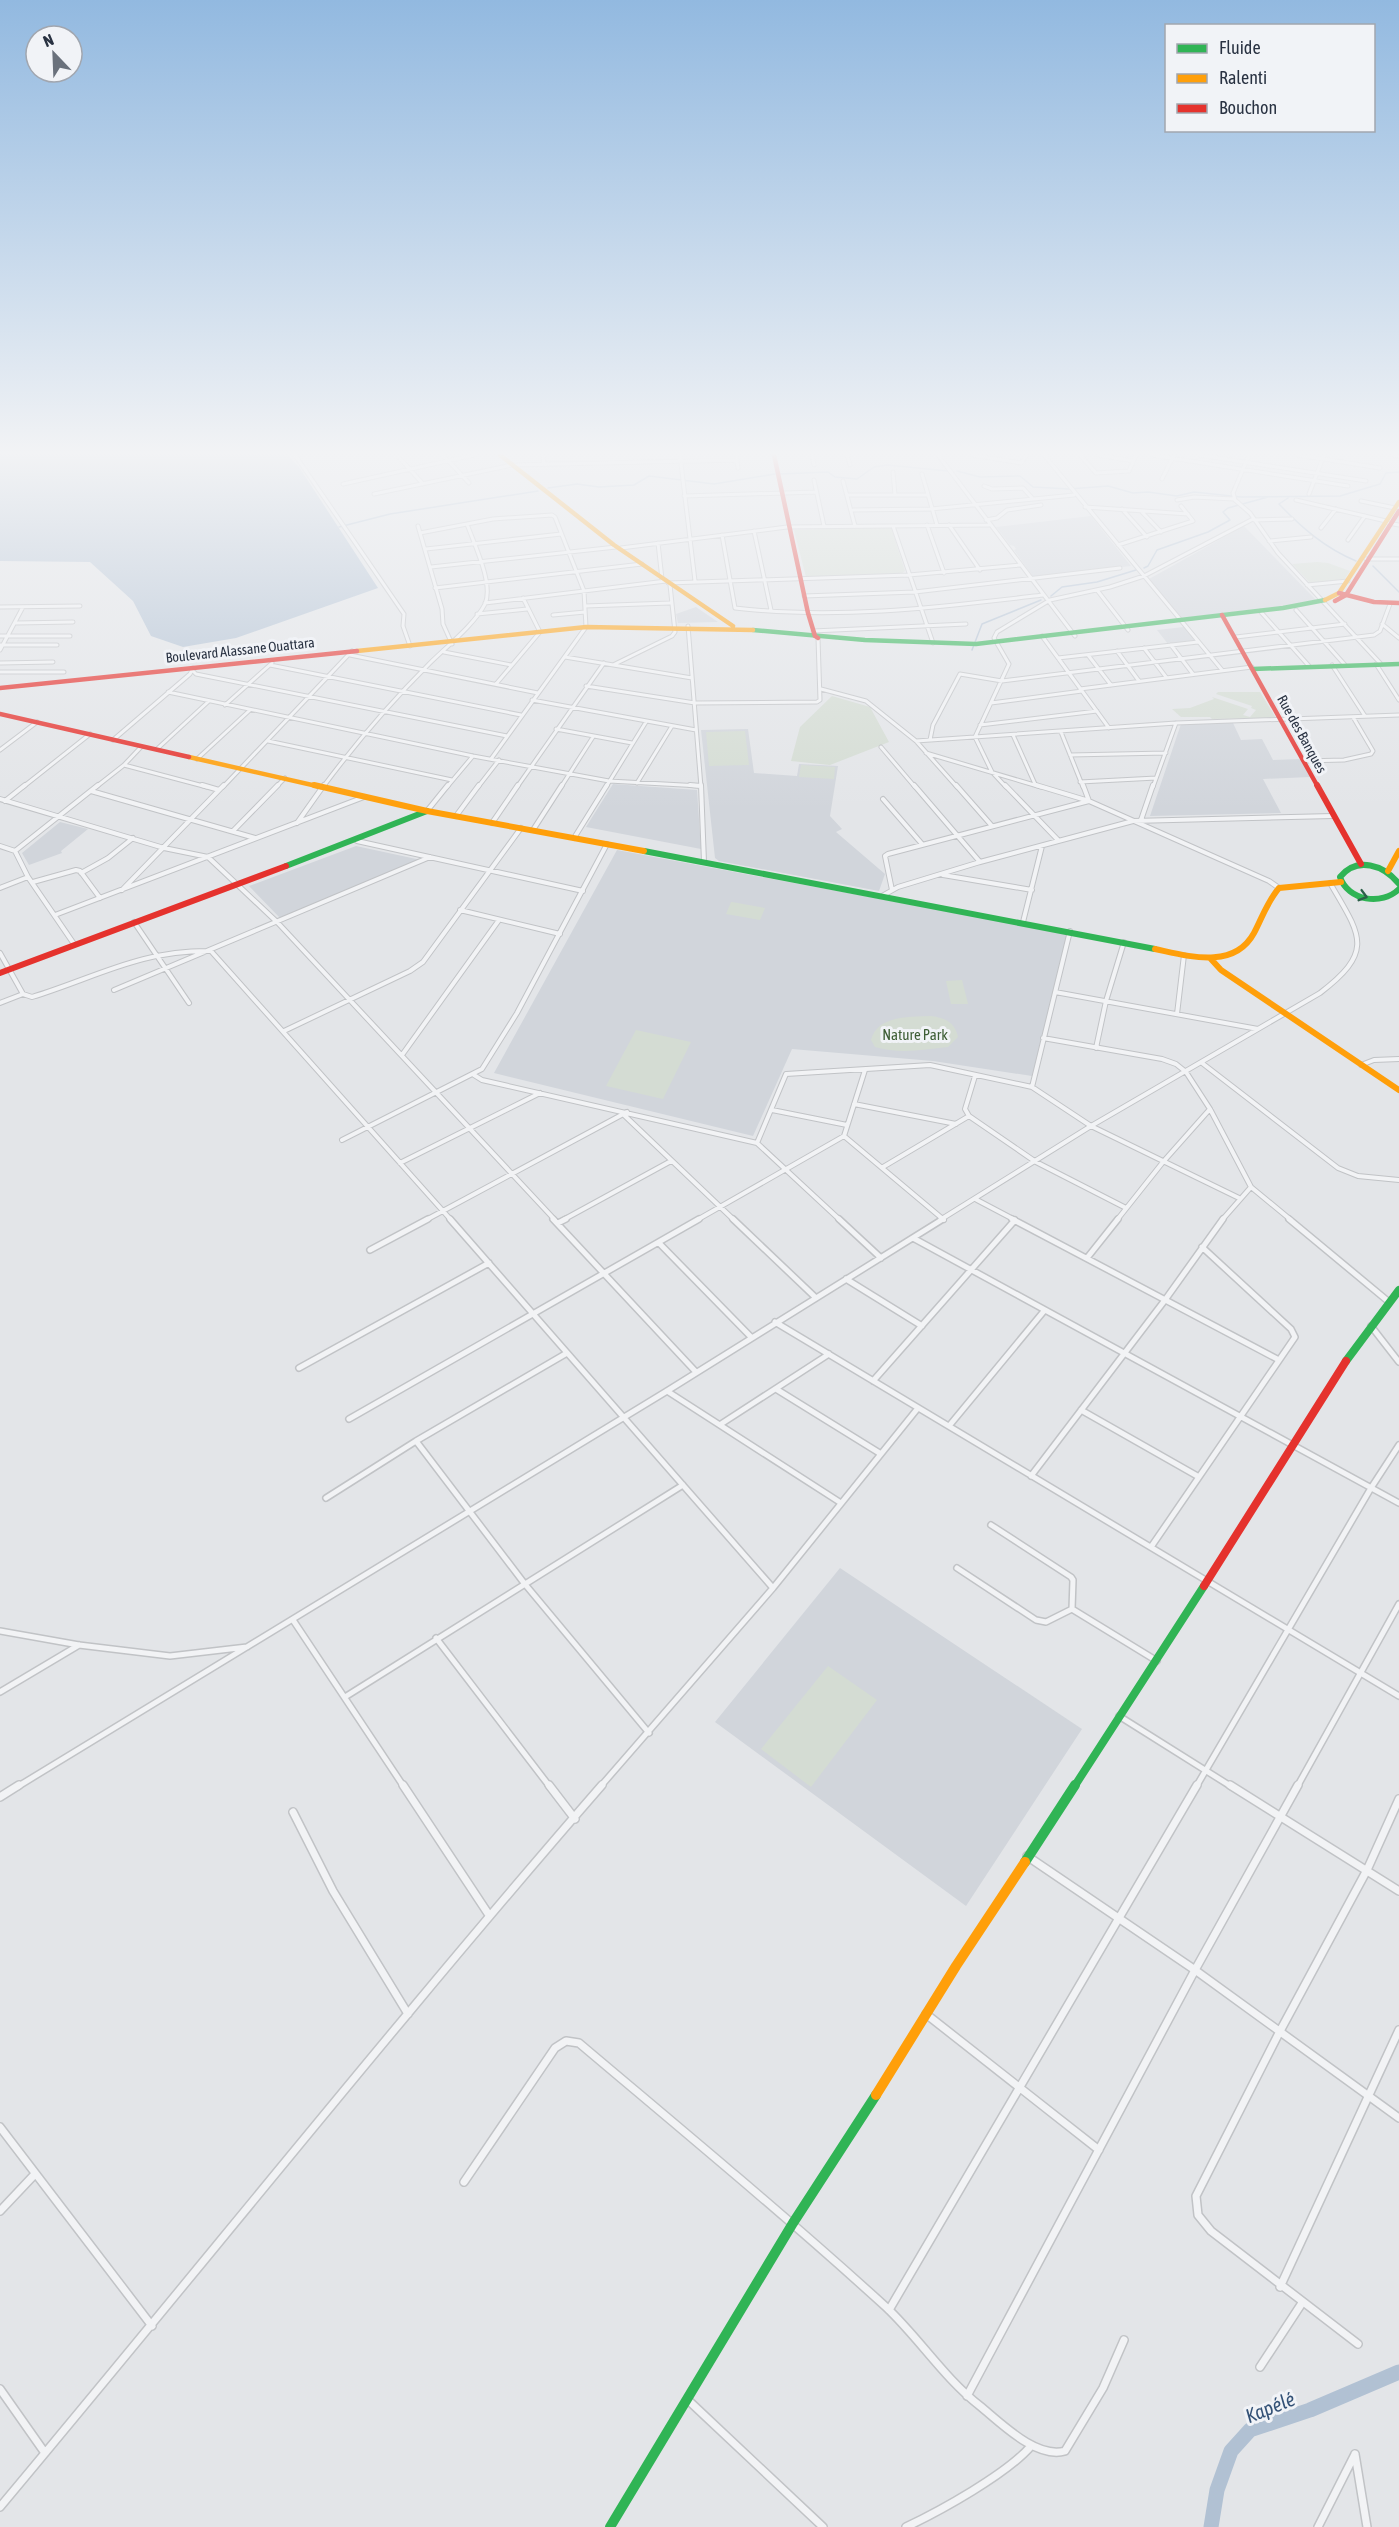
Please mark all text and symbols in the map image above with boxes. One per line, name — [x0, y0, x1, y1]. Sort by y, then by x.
north arrow — [24, 24, 84, 84]
legend — [1165, 24, 1375, 132]
text: N — [40, 30, 56, 50]
text: Fluide — [1219, 37, 1261, 58]
text: Ralenti — [1219, 67, 1267, 88]
text: Bouchon — [1219, 97, 1277, 118]
street label: Boulevard Alassane Ouattara — [165, 634, 315, 666]
street label: Rue des Banques — [1274, 692, 1330, 776]
one-way arrow — [1357, 889, 1368, 901]
park label: Nature Park — [882, 1026, 948, 1043]
water label: Kapélé — [1242, 2387, 1298, 2427]

